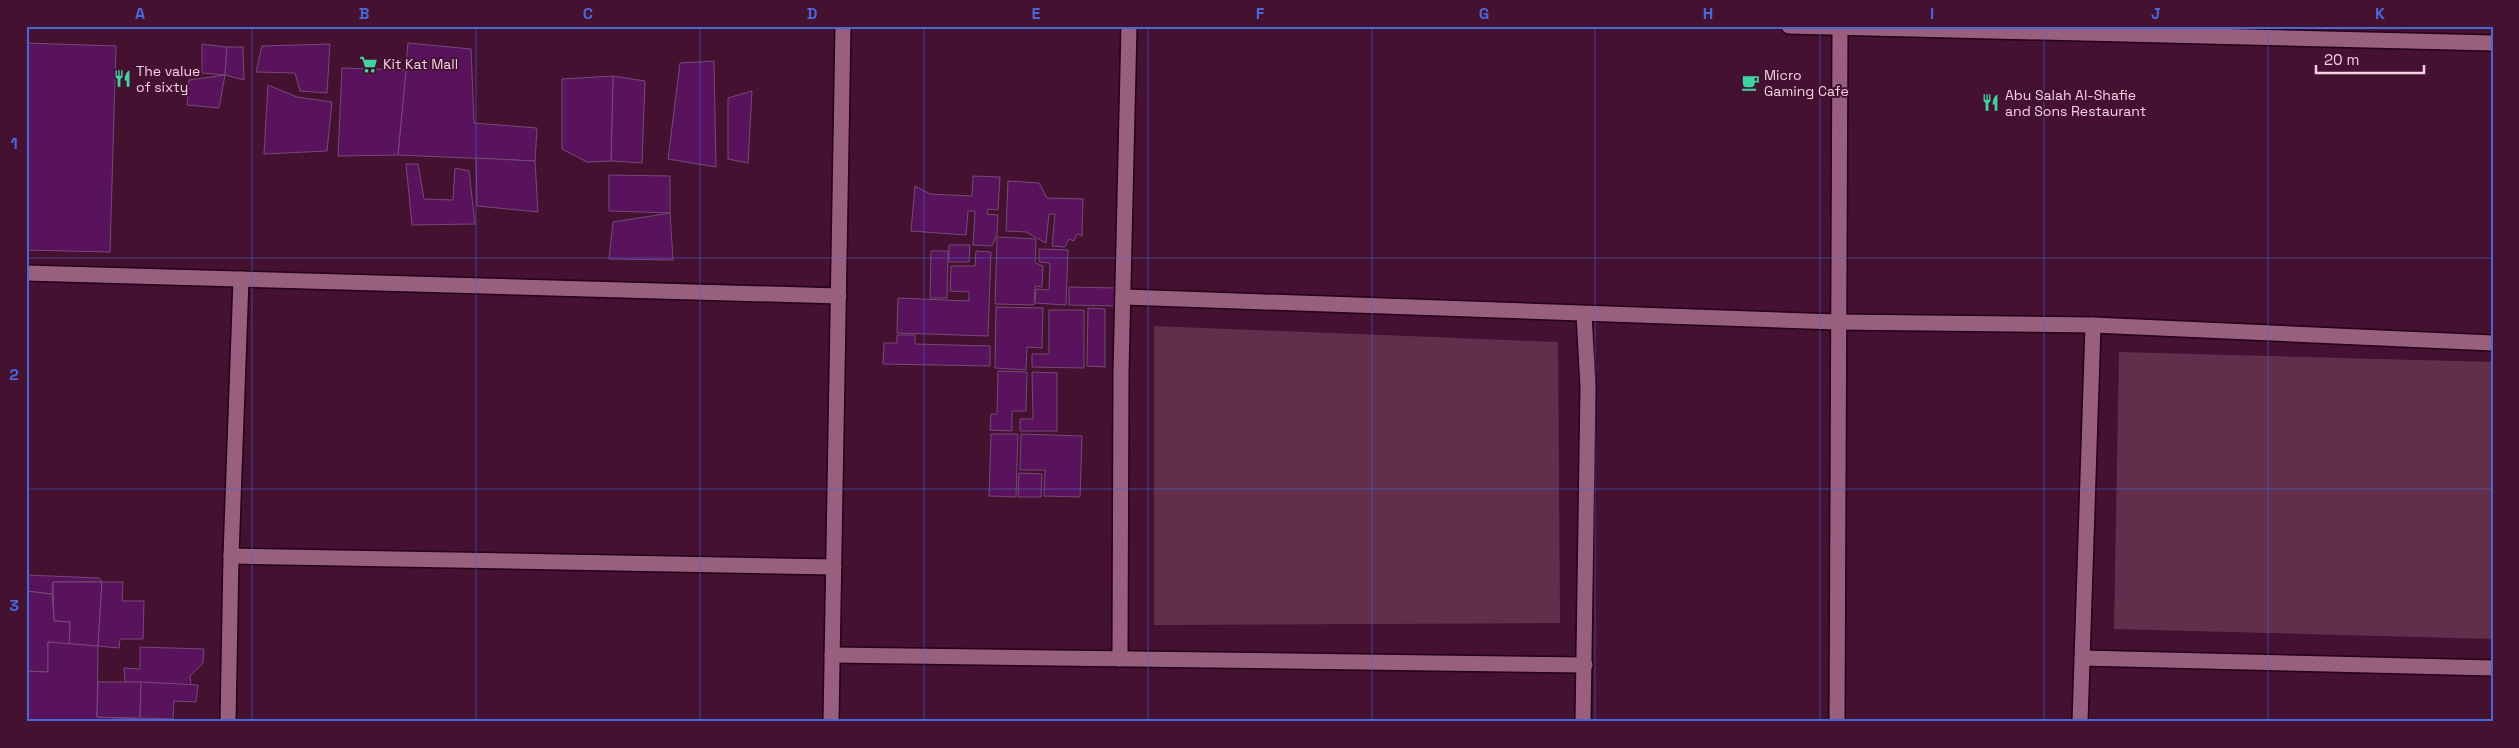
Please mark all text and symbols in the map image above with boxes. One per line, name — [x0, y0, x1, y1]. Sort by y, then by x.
text: A — [135, 3, 145, 24]
text: B — [359, 3, 369, 24]
text: C — [583, 3, 593, 24]
text: D — [807, 3, 817, 24]
text: E — [1032, 3, 1041, 24]
text: F — [1256, 3, 1265, 24]
text: G — [1479, 3, 1489, 24]
text: H — [1703, 3, 1713, 24]
text: I — [1930, 3, 1934, 24]
text: J — [2151, 3, 2161, 24]
text: K — [2375, 3, 2385, 24]
scale bar — [2316, 42, 2424, 74]
text: 20 m — [2324, 50, 2359, 69]
supermarket icon: Kit Kat Mall — [359, 54, 379, 74]
place label: Kit Kat Mall — [383, 55, 458, 73]
place label: The value of sixty — [136, 62, 200, 96]
place label: Micro Gaming Cafe — [1764, 66, 1849, 100]
restaurant icon: The value of sixty — [112, 69, 132, 89]
cafe icon: Micro Gaming Cafe — [1740, 73, 1760, 93]
place label: Abu Salah Al-Shafie and Sons Restaurant — [2005, 86, 2146, 120]
restaurant icon: Abu Salah Al-Shafie and Sons Restaurant — [1981, 93, 2001, 113]
text: 1 — [10, 133, 18, 154]
text: 2 — [9, 364, 19, 385]
text: 3 — [9, 595, 19, 616]

